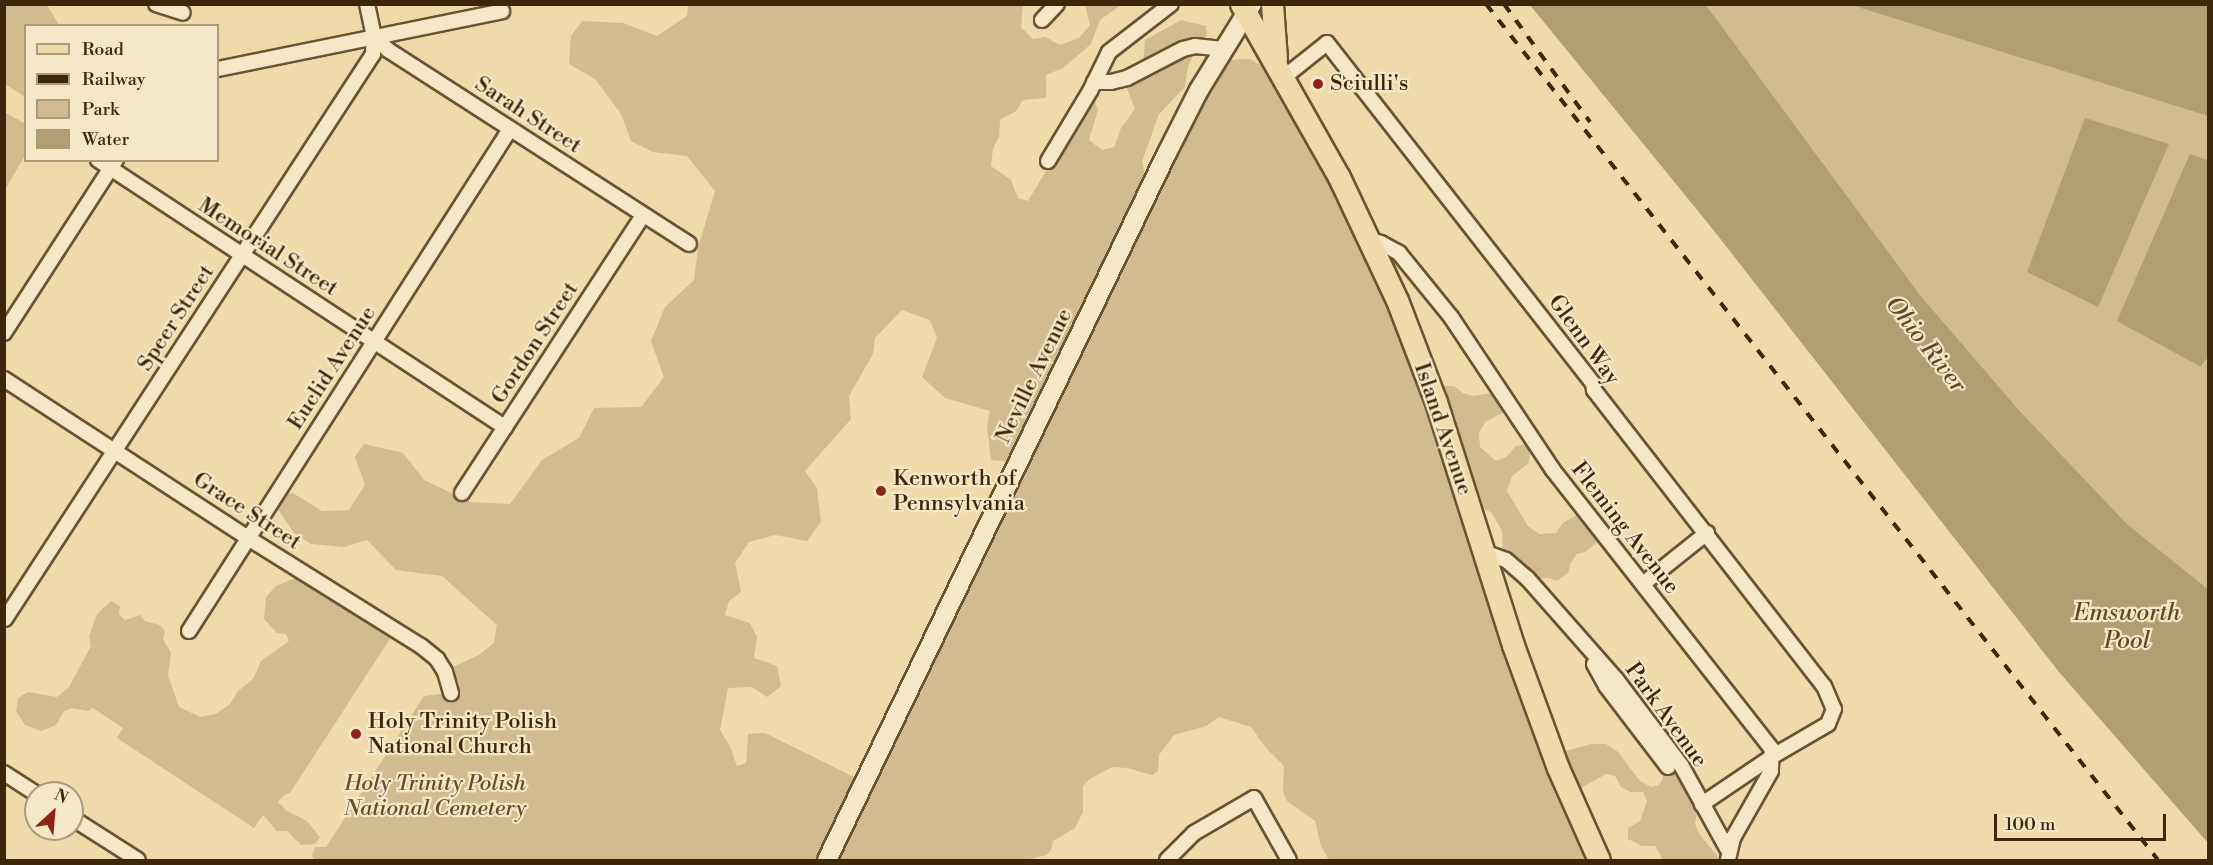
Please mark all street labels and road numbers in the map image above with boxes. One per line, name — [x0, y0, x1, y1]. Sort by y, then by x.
street label: Sarah Street — [470, 71, 586, 159]
street label: Memorial Street — [193, 192, 343, 302]
street label: Speer Street — [132, 260, 220, 376]
street label: Gordon Street — [486, 277, 584, 409]
street label: Glenn Way — [1543, 290, 1625, 390]
street label: Euclid Avenue — [282, 301, 382, 435]
street label: Neville Avenue — [990, 304, 1078, 448]
street label: Island Avenue — [1408, 359, 1478, 499]
street label: Fleming Avenue — [1565, 457, 1685, 599]
street label: Grace Street — [188, 466, 306, 556]
street label: Park Avenue — [1619, 658, 1713, 772]

